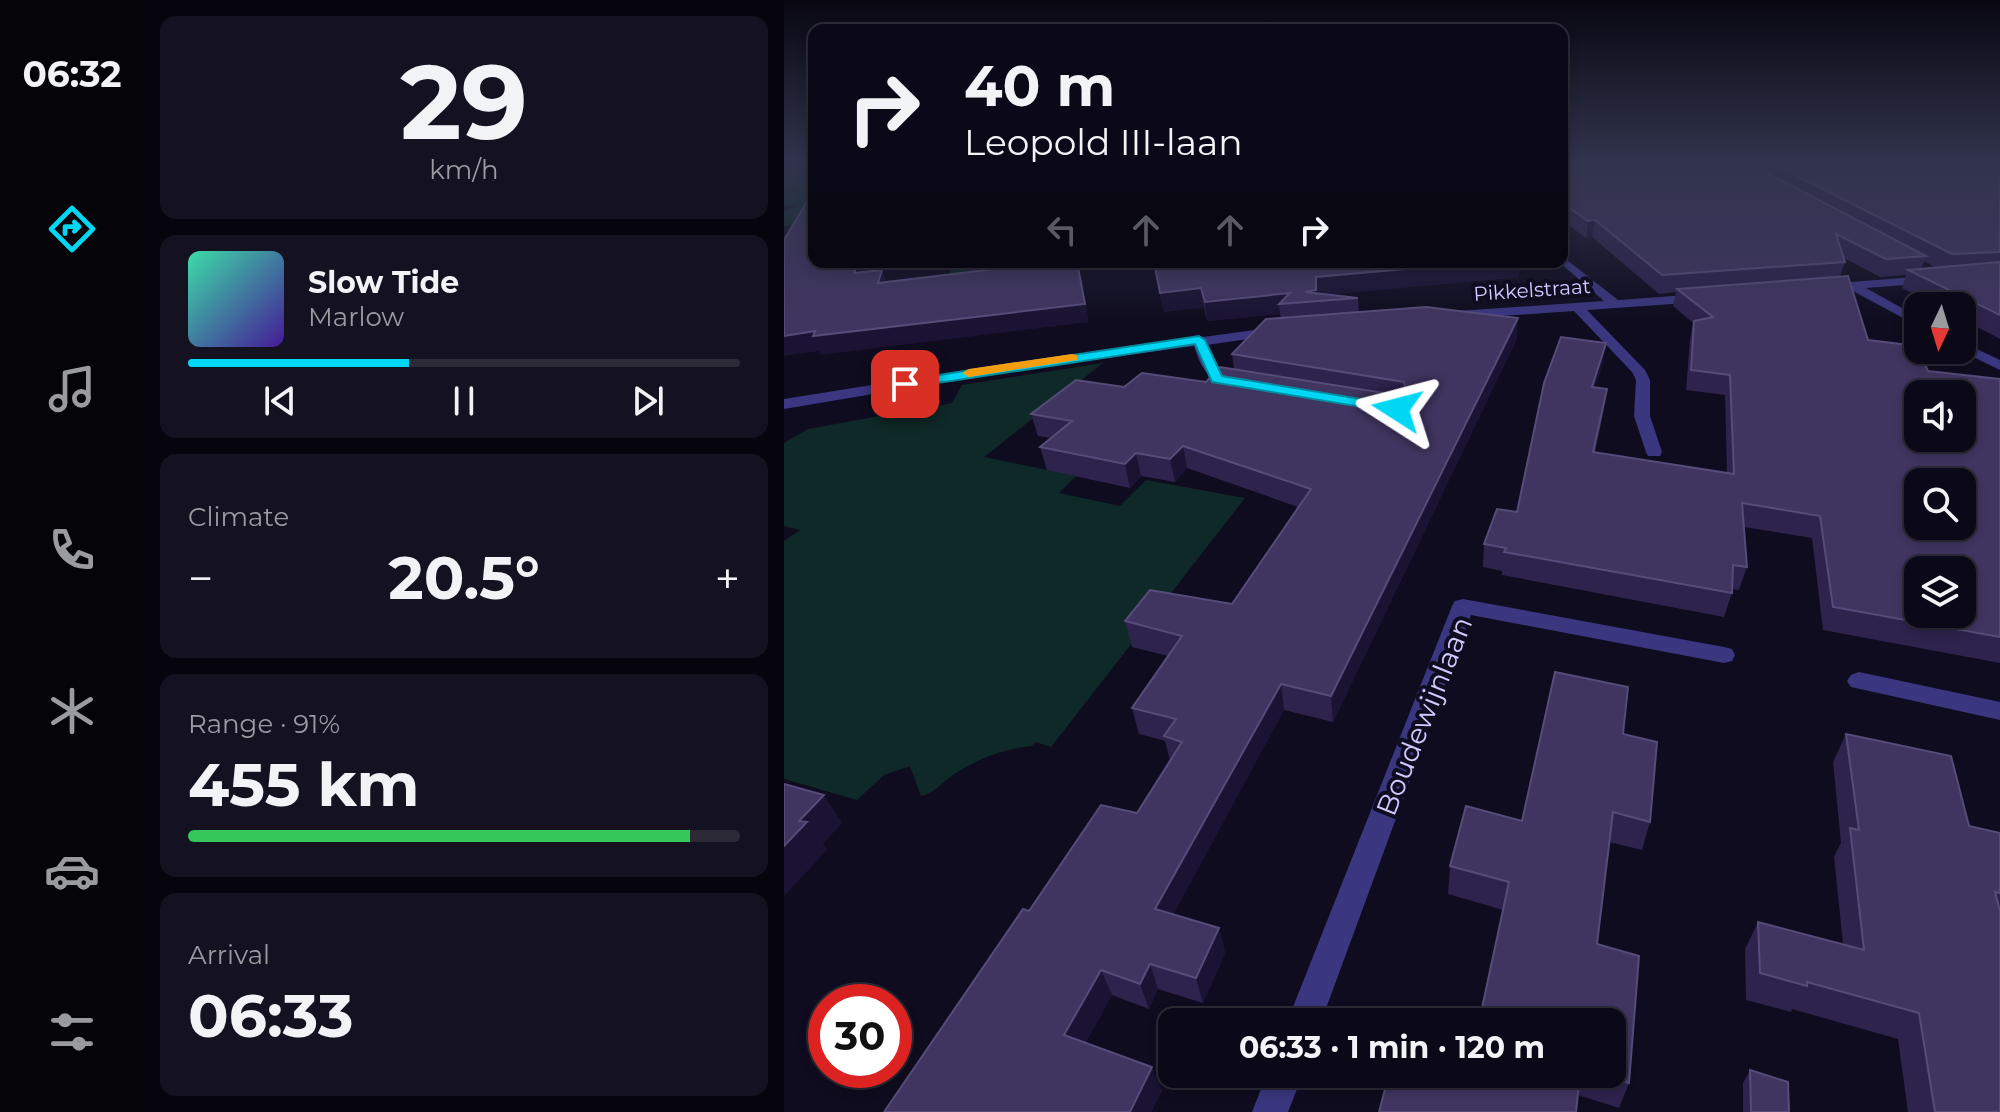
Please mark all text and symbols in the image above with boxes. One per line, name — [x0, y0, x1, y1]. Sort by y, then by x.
text: 29 — [400, 38, 528, 165]
text: 06:32 — [22, 52, 122, 96]
text: 40 m — [964, 52, 1115, 120]
icon: right — [832, 56, 936, 160]
text: Leopold III-laan — [964, 120, 1243, 164]
text: km/h — [429, 154, 499, 186]
icon: directions — [44, 201, 100, 257]
icon: left — [1040, 208, 1084, 252]
icon: ahead — [1124, 208, 1168, 252]
icon: ahead — [1208, 208, 1252, 252]
icon: right — [1292, 208, 1336, 252]
text: Slow Tide — [308, 264, 459, 301]
street label: Pikkelstraat — [1473, 274, 1591, 306]
north arrow — [1904, 292, 1976, 364]
map controls — [1904, 292, 1976, 628]
text: Marlow — [308, 301, 404, 333]
pin — [871, 350, 939, 418]
icon: music — [44, 361, 100, 417]
icon: arrive — [883, 362, 927, 406]
position arrow — [1355, 367, 1439, 451]
icon: previous — [258, 379, 302, 423]
icon: pause — [442, 379, 486, 423]
icon: next — [626, 379, 670, 423]
button: sound — [1904, 380, 1976, 452]
button: search — [1904, 468, 1976, 540]
text: Climate — [188, 501, 289, 533]
icon: phone — [44, 522, 100, 578]
text: 20.5° — [388, 541, 540, 614]
text: − — [188, 551, 213, 605]
text: + — [715, 551, 740, 605]
button: layers — [1904, 556, 1976, 628]
street label: Boudewijnlaan — [1369, 612, 1479, 820]
icon: climate — [44, 683, 100, 739]
text: Range · 91% — [188, 708, 340, 740]
text: 455 km — [188, 748, 419, 821]
icon: car — [44, 843, 100, 899]
text: Arrival — [188, 939, 270, 971]
text: 06:33 — [188, 979, 353, 1052]
speed limit sign: 30 — [808, 984, 912, 1088]
icon: filters — [44, 1004, 100, 1060]
text: 06:33 · 1 min · 120 m — [1239, 1029, 1545, 1066]

